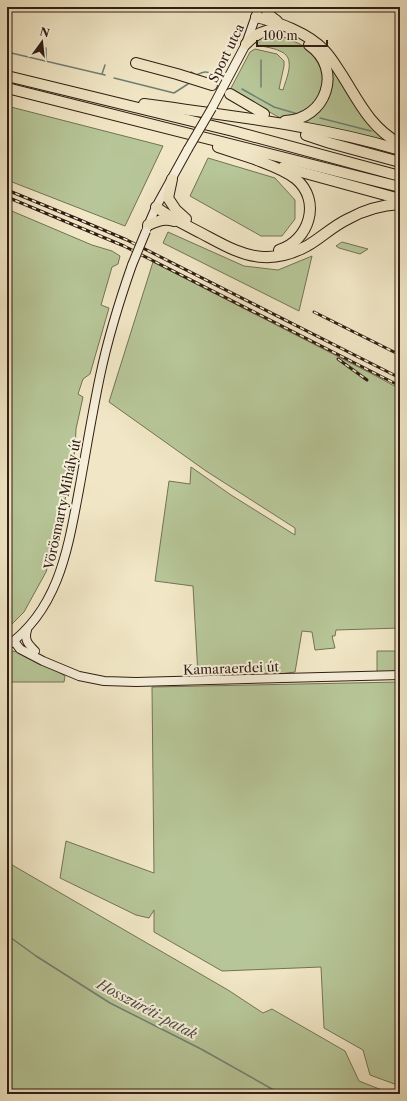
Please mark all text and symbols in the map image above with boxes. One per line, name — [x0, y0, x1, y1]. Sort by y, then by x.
street label: Sport utca — [205, 21, 247, 85]
north arrow — [22, 22, 62, 62]
scale bar — [257, 22, 327, 48]
text: N — [38, 24, 51, 40]
text: 100 m — [263, 28, 298, 43]
street label: Vörösmarty Mihály út — [40, 437, 84, 572]
street label: Kamaraerdei út — [183, 658, 280, 678]
water label: Hosszúréti-patak — [93, 975, 201, 1043]

